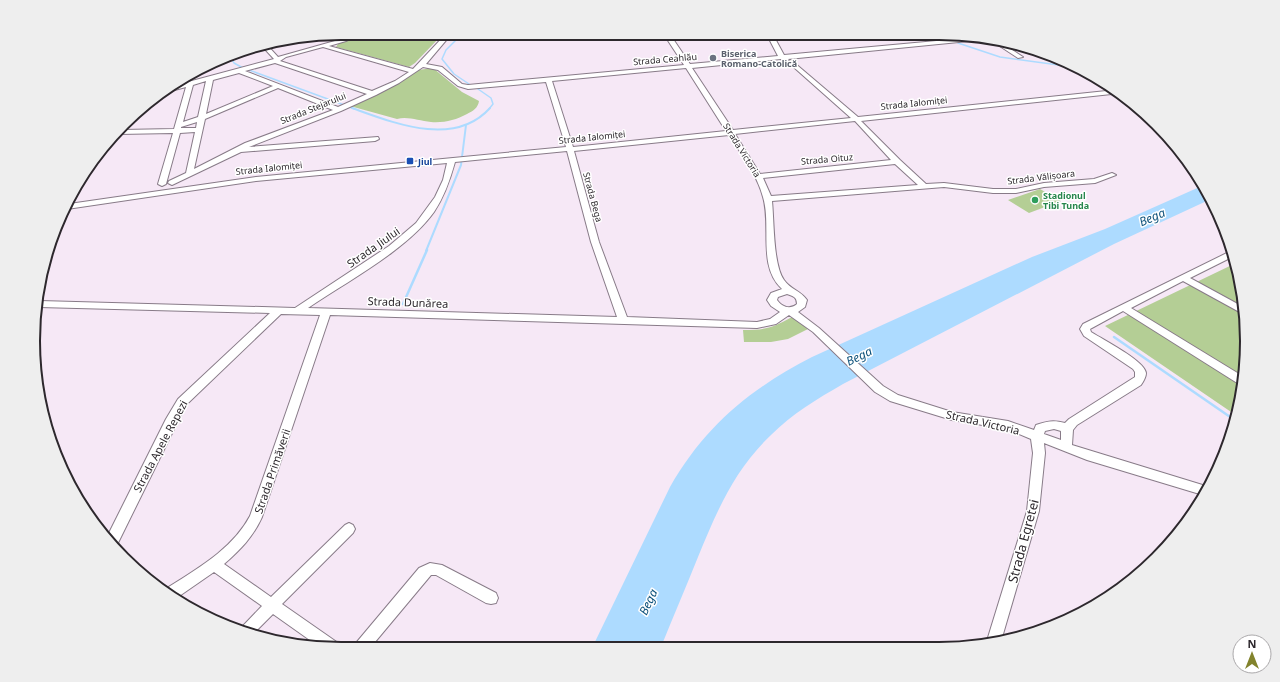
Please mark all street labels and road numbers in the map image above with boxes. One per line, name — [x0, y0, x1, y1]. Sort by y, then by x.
street label: Strada Ceahlău — [633, 50, 697, 68]
street label: Strada Stejarului — [278, 89, 348, 127]
street label: Strada Ialomiței — [880, 93, 948, 113]
street label: Strada Victoria — [720, 120, 764, 180]
street label: Strada Ialomiței — [558, 127, 626, 147]
street label: Strada Oituz — [800, 150, 854, 168]
street label: Strada Ialomiței — [235, 158, 303, 178]
street label: Strada Vălișoara — [1006, 166, 1076, 188]
street label: Strada Bega — [580, 171, 606, 223]
street label: Strada Jiului — [344, 223, 402, 271]
street label: Strada Dunărea — [367, 293, 449, 311]
street label: Strada Apele Repezi — [129, 397, 191, 495]
street label: Strada Victoria — [945, 406, 1021, 438]
street label: Strada Primăverii — [250, 427, 294, 515]
street label: Strada Egretei — [1003, 497, 1043, 585]

